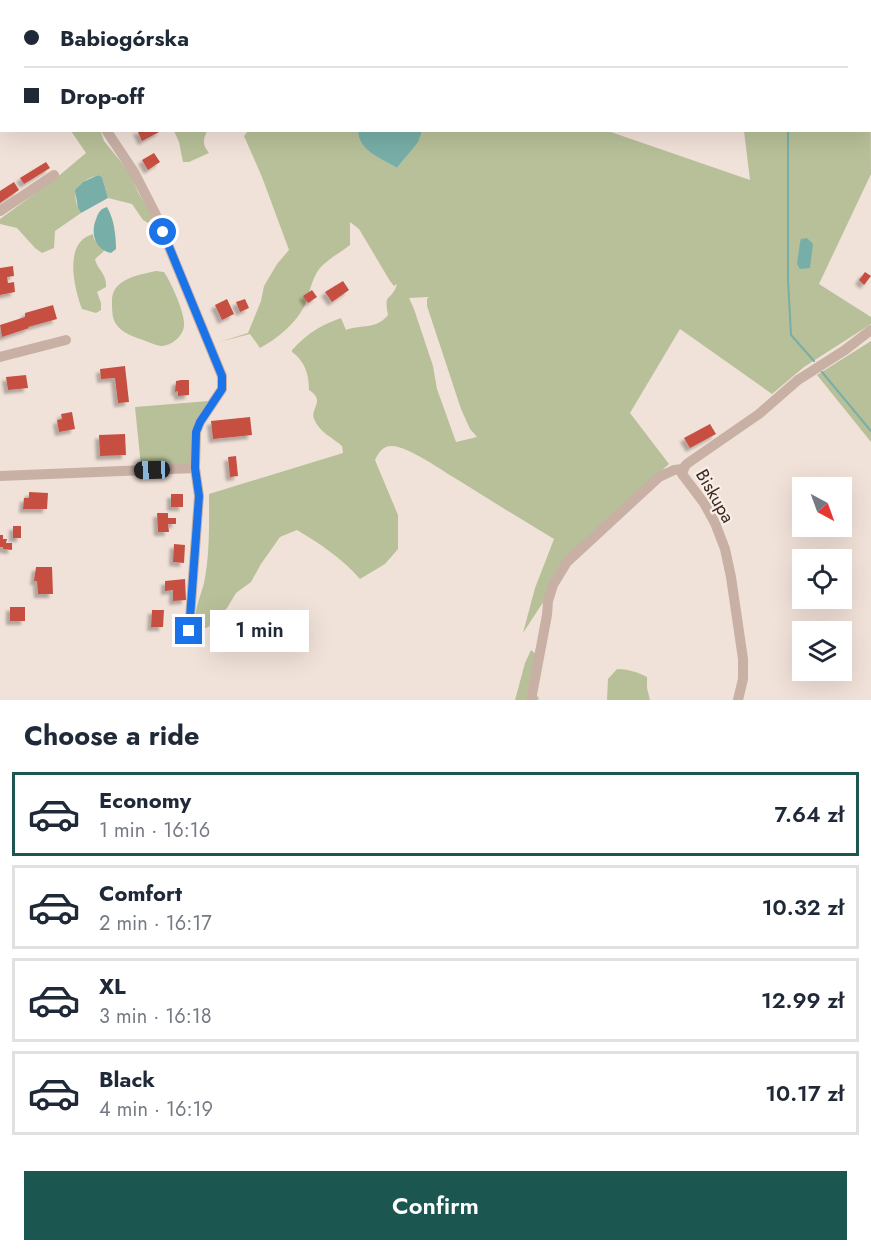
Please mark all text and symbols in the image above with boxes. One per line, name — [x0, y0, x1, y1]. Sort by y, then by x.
text: Babiogórska — [60, 22, 189, 54]
text: Drop-off — [60, 80, 144, 112]
route start — [149, 218, 176, 245]
car — [134, 460, 170, 480]
street label: Biskupa — [689, 464, 741, 528]
north arrow — [792, 477, 852, 537]
map controls — [792, 477, 852, 681]
button: locate — [792, 549, 852, 609]
callout: 1 min — [210, 610, 309, 652]
text: 1 min — [235, 616, 284, 645]
route end — [175, 617, 202, 644]
button: layers — [792, 621, 852, 681]
text: Choose a ride — [24, 716, 199, 755]
text: Economy — [99, 784, 191, 816]
icon: car — [27, 787, 81, 841]
text: 7.64 zł — [775, 798, 844, 830]
text: 1 min · 16:16 — [99, 816, 210, 845]
text: Comfort — [99, 877, 182, 909]
icon: car — [27, 880, 81, 934]
text: 10.32 zł — [762, 891, 844, 923]
text: 2 min · 16:17 — [99, 909, 212, 938]
text: XL — [99, 970, 126, 1002]
icon: car — [27, 973, 81, 1027]
text: 12.99 zł — [761, 984, 844, 1016]
text: 3 min · 16:18 — [99, 1002, 212, 1031]
text: Black — [99, 1063, 155, 1095]
icon: car — [27, 1066, 81, 1120]
text: 10.17 zł — [765, 1077, 844, 1109]
text: 4 min · 16:19 — [99, 1095, 213, 1124]
button: Confirm — [24, 1171, 847, 1240]

